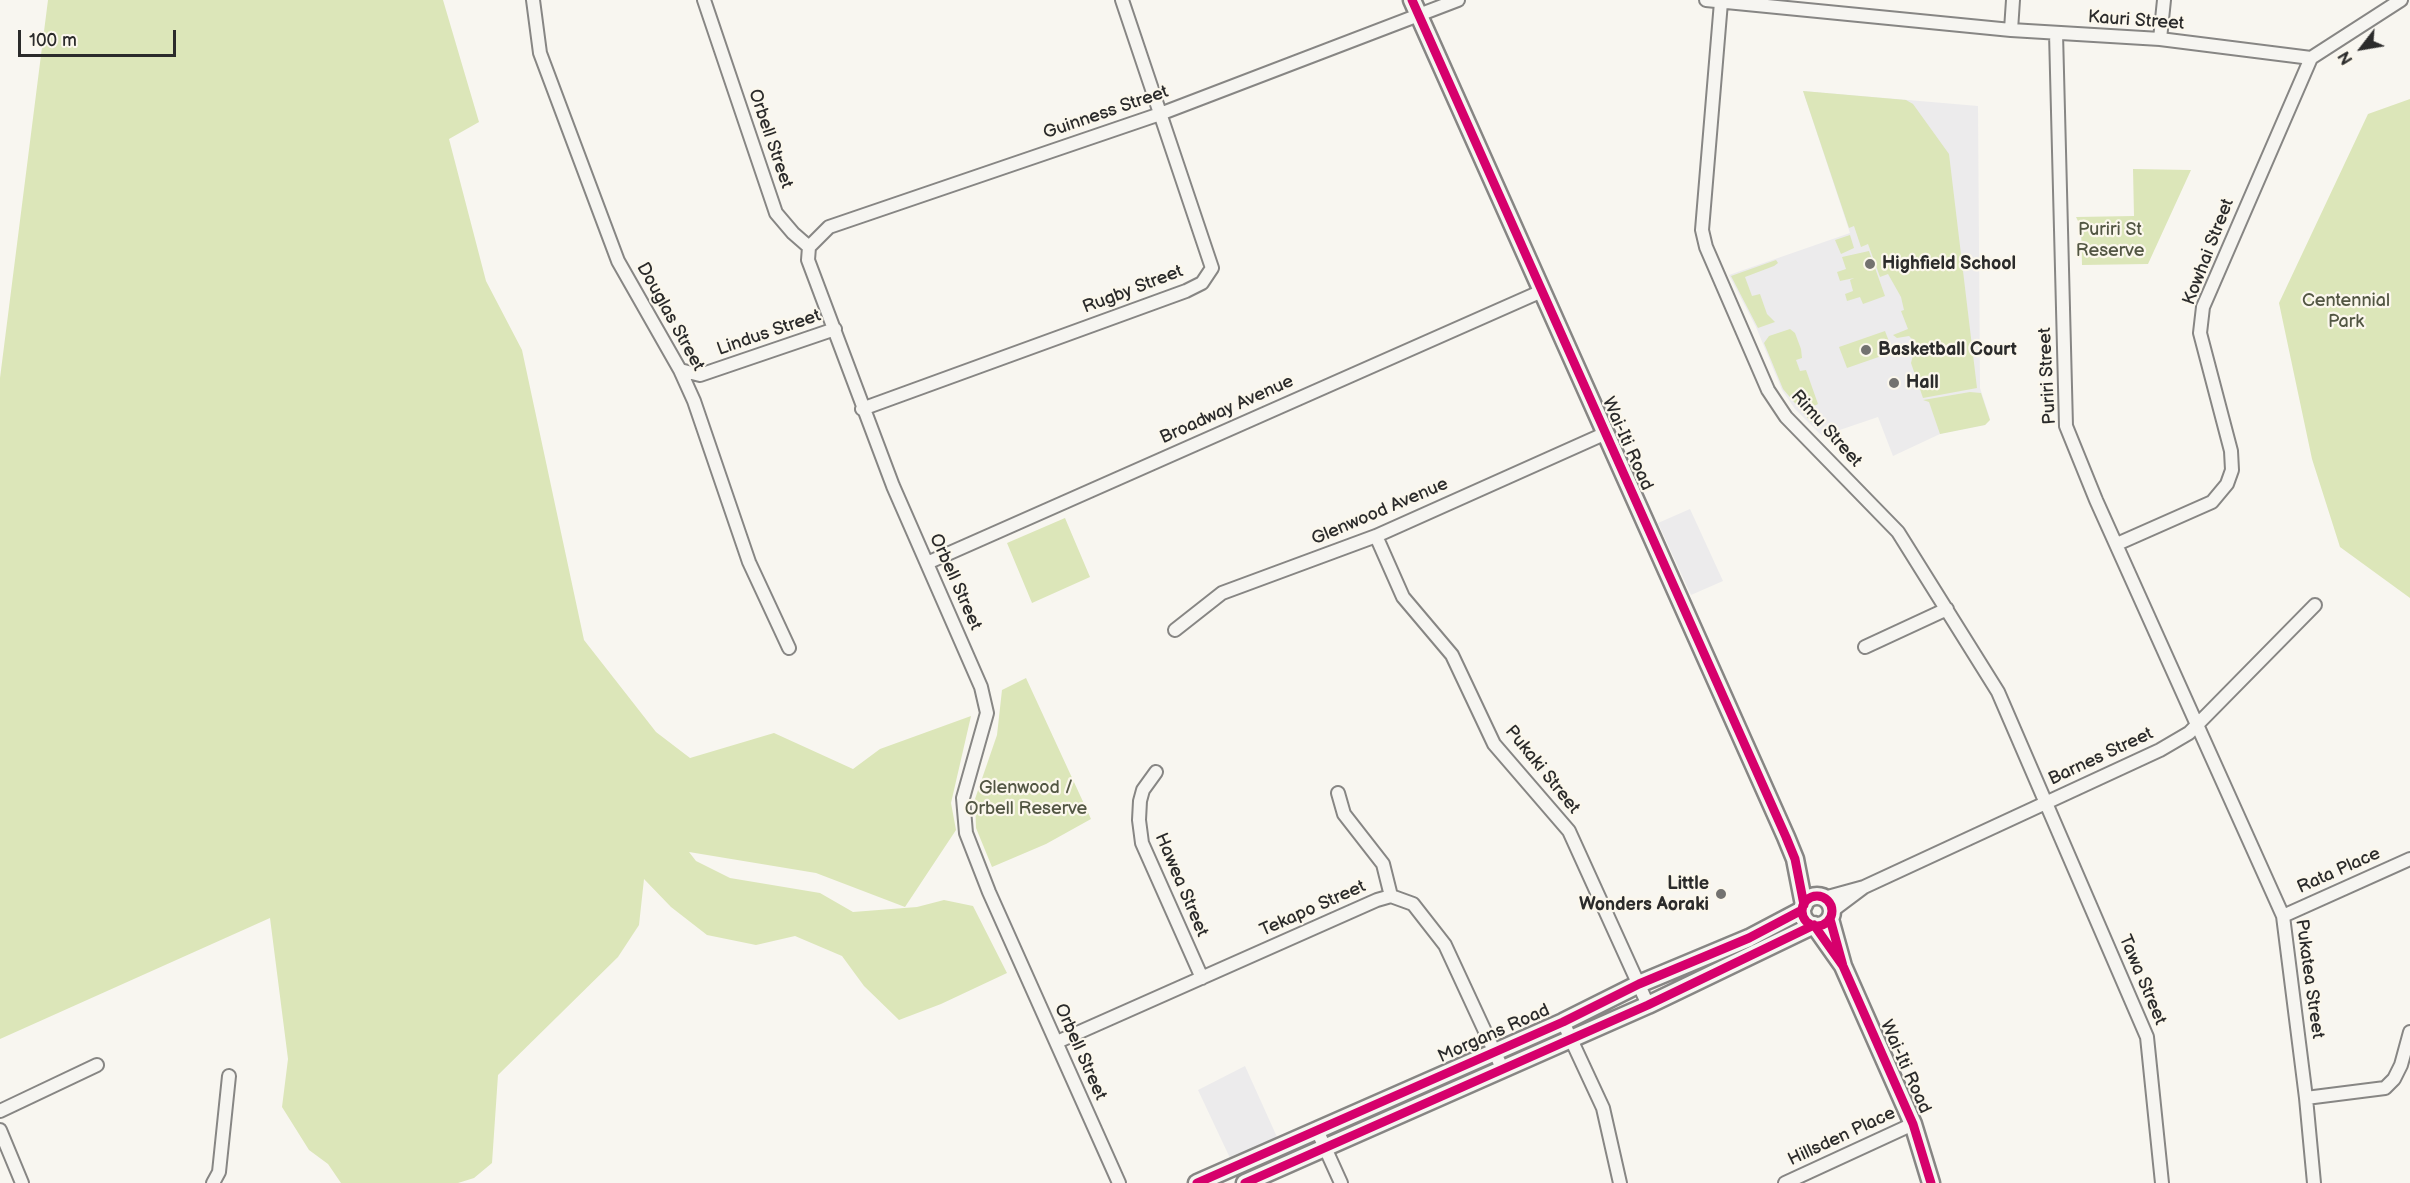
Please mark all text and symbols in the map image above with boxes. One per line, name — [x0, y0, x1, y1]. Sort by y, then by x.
street label: Kauri Street — [2087, 7, 2185, 35]
scale bar — [21, 18, 178, 56]
north arrow — [2332, 18, 2392, 78]
text: 100 m — [29, 30, 77, 51]
text: N — [2335, 47, 2357, 68]
street label: Guinness Street — [1041, 81, 1171, 145]
street label: Orbell Street — [743, 87, 797, 191]
street label: Kowhai Street — [2179, 196, 2239, 308]
park label: Puriri St Reserve — [2076, 219, 2144, 262]
place label: Highfield School — [1882, 253, 2016, 275]
marker: Highfield School — [1863, 257, 1877, 271]
street label: Douglas Street — [631, 259, 709, 375]
street label: Rugby Street — [1080, 261, 1186, 319]
park label: Centennial Park — [2302, 290, 2390, 332]
street label: Lindus Street — [714, 305, 824, 361]
street label: Puriri Street — [2035, 327, 2061, 425]
place label: Basketball Court — [1878, 339, 2017, 361]
marker: Basketball Court — [1859, 343, 1873, 357]
street label: Broadway Avenue — [1157, 371, 1297, 449]
place label: Hall — [1906, 372, 1939, 394]
marker: Hall — [1887, 376, 1901, 390]
street label: Rimu Street — [1786, 386, 1866, 472]
street label: Wai-Iti Road — [1597, 394, 1657, 494]
street label: Glenwood Avenue — [1309, 474, 1451, 550]
street label: Orbell Street — [924, 530, 986, 634]
street label: Pukaki Street — [1500, 721, 1584, 819]
street label: Barnes Street — [2045, 723, 2157, 791]
park label: Glenwood / Orbell Reserve — [965, 777, 1087, 820]
street label: Hawea Street — [1149, 830, 1213, 940]
street label: Rata Place — [2294, 843, 2384, 899]
place label: Little Wonders Aoraki — [1579, 873, 1709, 916]
street label: Tekapo Street — [1257, 876, 1369, 942]
marker: Little Wonders Aoraki — [1714, 887, 1728, 901]
street label: Pukatea Street — [2290, 918, 2328, 1040]
street label: Tawa Street — [2113, 932, 2171, 1028]
street label: Orbell Street — [1049, 1000, 1111, 1104]
street label: Morgans Road — [1435, 1000, 1553, 1068]
street label: Wai-Iti Road — [1875, 1017, 1935, 1117]
street label: Hillsden Place — [1785, 1103, 1899, 1171]

